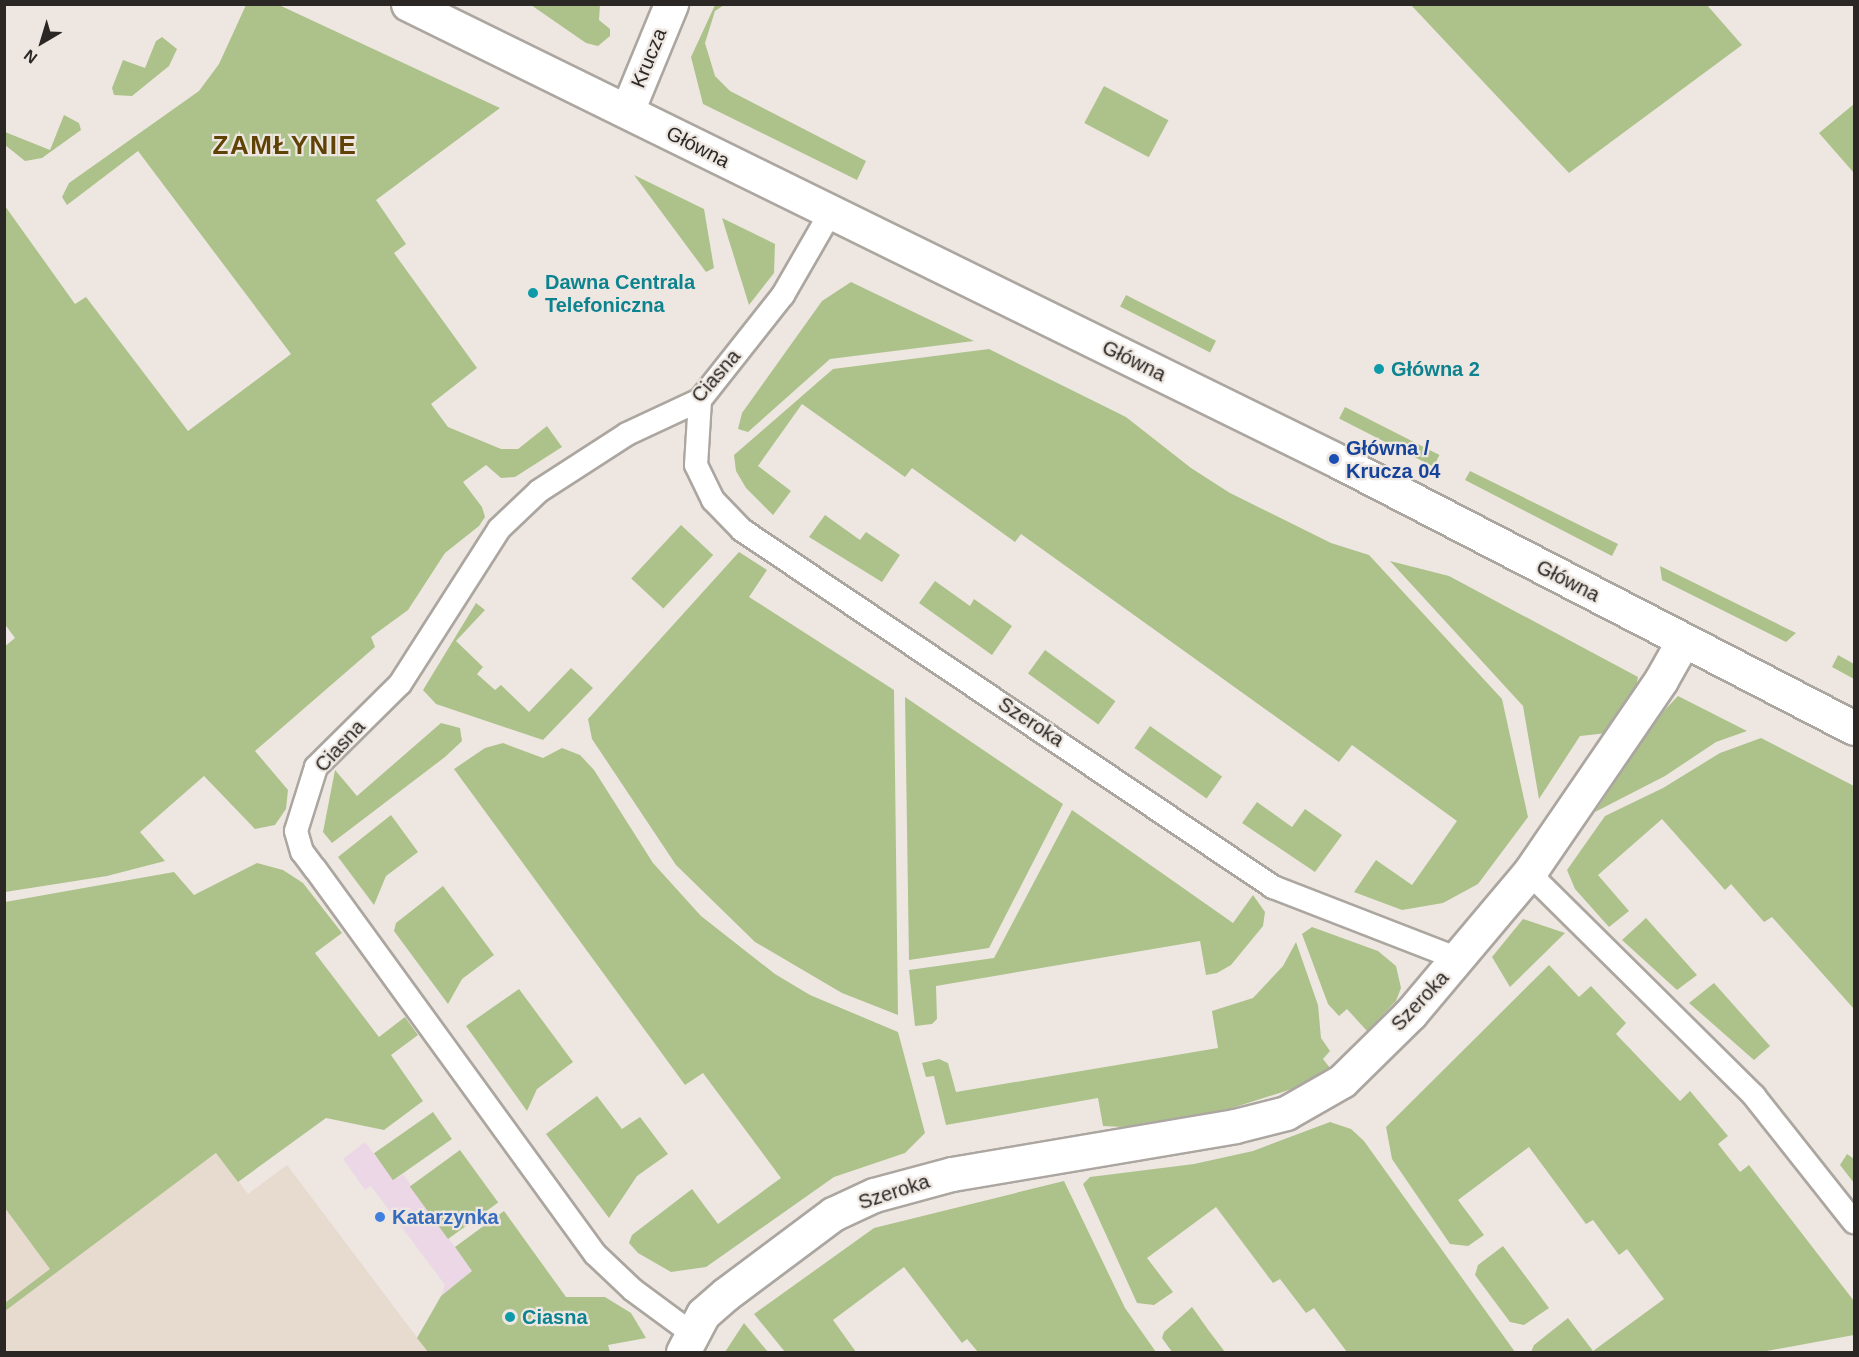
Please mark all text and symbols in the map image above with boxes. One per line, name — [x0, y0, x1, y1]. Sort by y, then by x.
north arrow — [12, 12, 72, 72]
street label: Krucza — [626, 25, 672, 91]
text: N — [21, 46, 40, 67]
street label: Główna — [662, 121, 734, 173]
district label: ZAMŁYNIE — [213, 130, 357, 162]
place label: Dawna Centrala Telefoniczna — [545, 270, 695, 317]
marker: Dawna Centrala Telefoniczna — [526, 286, 540, 300]
street label: Główna — [1098, 335, 1170, 387]
street label: Ciasna — [687, 345, 745, 407]
place label: Główna 2 — [1391, 357, 1480, 381]
marker: Główna 2 — [1372, 362, 1386, 376]
place label: Główna / Krucza 04 — [1346, 436, 1440, 483]
marker: Główna / Krucza 04 — [1327, 452, 1341, 466]
street label: Główna — [1532, 555, 1604, 607]
street label: Szeroka — [994, 692, 1068, 752]
street label: Ciasna — [310, 715, 370, 777]
street label: Szeroka — [1386, 966, 1454, 1036]
street label: Szeroka — [855, 1169, 933, 1215]
place label: Katarzynka — [392, 1205, 499, 1229]
marker: Katarzynka — [373, 1210, 387, 1224]
place label: Ciasna — [522, 1305, 588, 1329]
marker: Ciasna — [503, 1310, 517, 1324]

